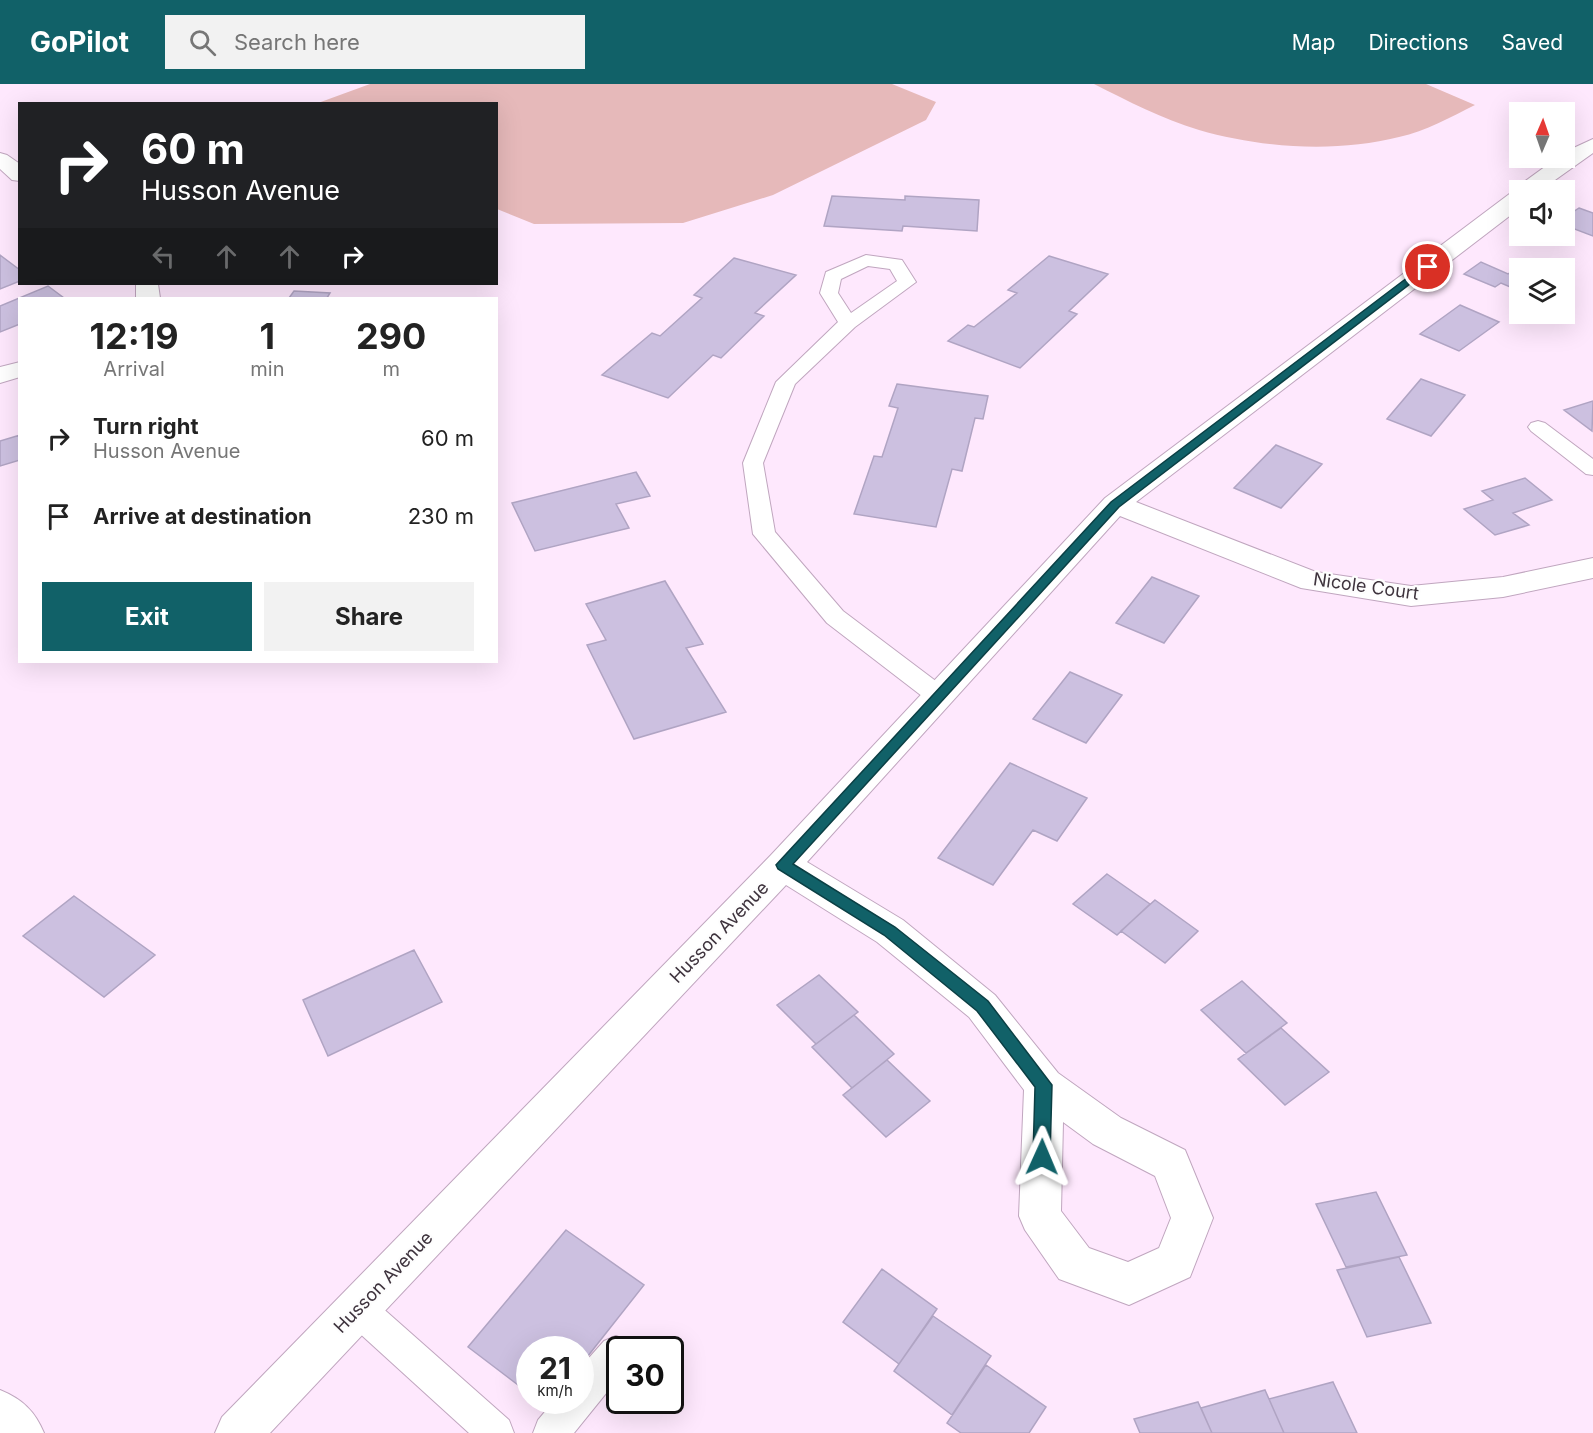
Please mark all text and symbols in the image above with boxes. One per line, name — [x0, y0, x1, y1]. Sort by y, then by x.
search box — [165, 15, 585, 69]
text: GoPilot — [30, 25, 129, 59]
icon: search — [186, 26, 219, 59]
text: Search here — [234, 29, 360, 55]
text: Map — [1292, 30, 1335, 55]
text: Directions — [1368, 30, 1469, 55]
text: Saved — [1502, 30, 1563, 55]
north arrow — [1509, 102, 1575, 168]
map controls — [1509, 102, 1575, 324]
text: 60 m — [141, 123, 245, 174]
icon: right — [42, 126, 120, 204]
text: Husson Avenue — [141, 174, 340, 207]
button: sound — [1509, 180, 1575, 246]
icon: left — [147, 240, 180, 273]
icon: ahead — [210, 240, 243, 273]
icon: ahead — [273, 240, 306, 273]
icon: right — [336, 240, 369, 273]
pin — [1402, 241, 1453, 292]
icon: arrive — [1411, 250, 1444, 283]
button: layers — [1509, 258, 1575, 324]
text: 12:19 — [90, 314, 179, 358]
text: 1 — [260, 314, 275, 358]
text: 290 — [356, 314, 426, 358]
text: Arrival — [103, 357, 165, 381]
text: min — [250, 357, 284, 381]
text: m — [382, 357, 400, 381]
text: Turn right — [93, 413, 199, 439]
icon: right — [42, 422, 75, 455]
text: 60 m — [421, 425, 474, 451]
text: Husson Avenue — [93, 439, 241, 463]
icon: arrive — [42, 500, 75, 533]
text: Arrive at destination — [93, 503, 312, 529]
text: 230 m — [408, 503, 474, 529]
street label: Nicole Court — [1312, 568, 1420, 604]
button: Exit — [42, 582, 252, 651]
button: Share — [264, 582, 474, 651]
street label: Husson Avenue — [665, 877, 773, 987]
position arrow — [1010, 1125, 1074, 1189]
street label: Husson Avenue — [329, 1227, 437, 1337]
speed limit sign: 30 — [606, 1336, 684, 1414]
text: 21 — [539, 1350, 571, 1386]
text: km/h — [537, 1381, 573, 1400]

